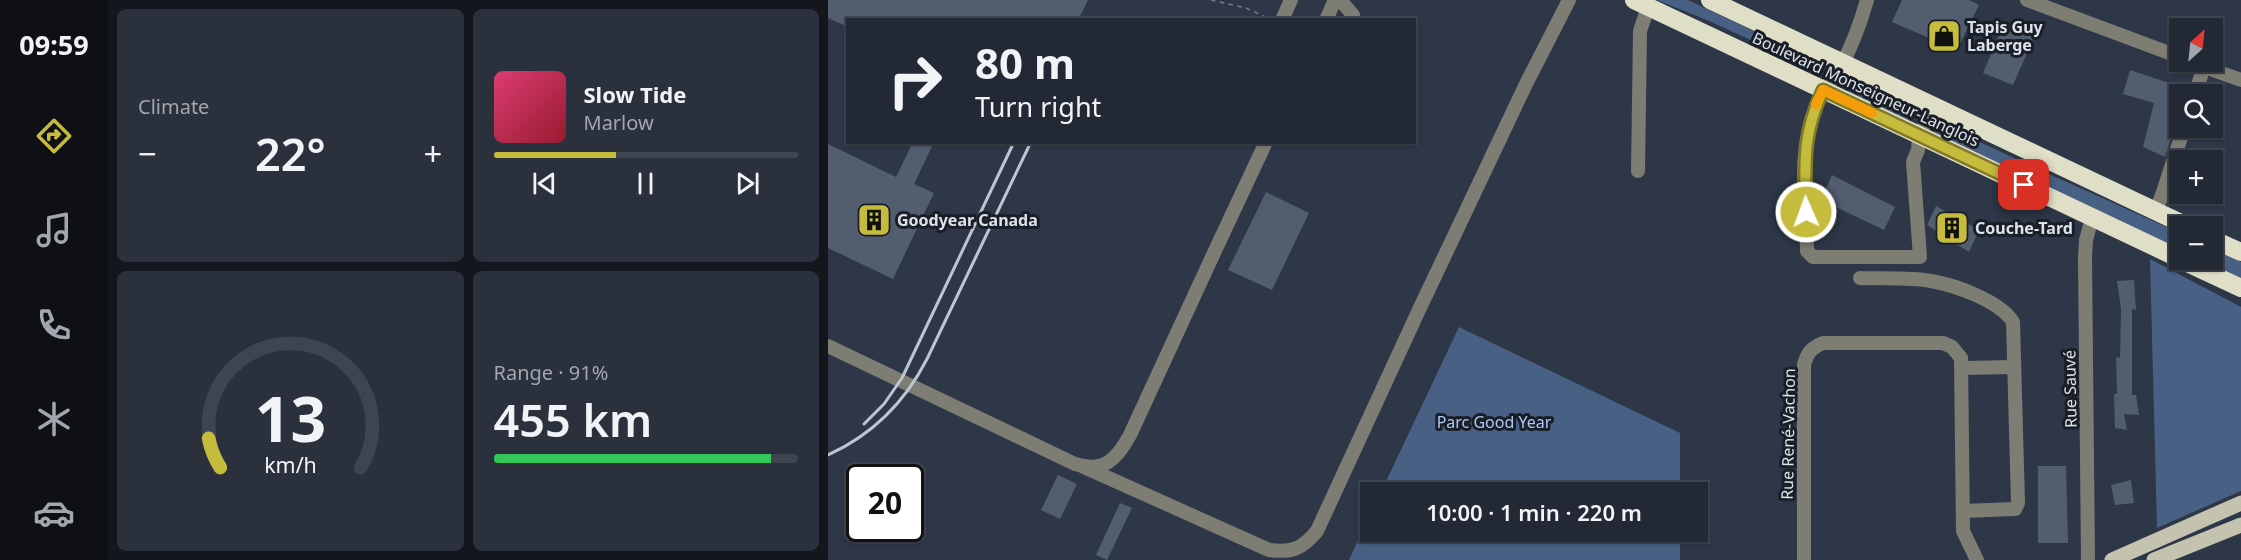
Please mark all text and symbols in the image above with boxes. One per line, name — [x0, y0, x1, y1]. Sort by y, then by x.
place label: Tapis Guy Laberge — [1967, 16, 2044, 56]
shop icon: Tapis Guy Laberge — [1926, 18, 1962, 54]
north arrow — [2169, 18, 2223, 72]
map controls — [2169, 18, 2223, 270]
text: 09:59 — [19, 26, 89, 63]
street label: Boulevard Monseigneur-Langlois — [1749, 27, 1983, 151]
text: 80 m — [975, 34, 1075, 91]
icon: right — [876, 42, 954, 120]
text: Slow Tide — [584, 79, 686, 109]
button: search — [2169, 84, 2223, 138]
text: Turn right — [975, 88, 1101, 125]
text: Climate — [138, 93, 209, 120]
text: Marlow — [584, 109, 654, 136]
icon: directions — [33, 115, 75, 157]
text: 22° — [255, 123, 326, 184]
text: − — [138, 131, 157, 176]
text: + — [424, 131, 443, 176]
button: + — [2169, 150, 2223, 204]
pin — [1998, 159, 2049, 210]
icon: previous — [528, 167, 561, 200]
icon: pause — [629, 167, 662, 200]
icon: next — [731, 167, 764, 200]
icon: arrive — [2007, 168, 2040, 201]
position arrow — [1774, 180, 1838, 244]
building icon: Goodyear Canada — [856, 202, 892, 238]
icon: music — [33, 209, 75, 251]
place label: Goodyear Canada — [897, 209, 1038, 231]
building icon: Couche-Tard — [1934, 210, 1970, 246]
button: − — [2169, 216, 2223, 270]
place label: Couche-Tard — [1975, 217, 2073, 239]
icon: phone — [33, 304, 75, 346]
street label: Rue Sauvé — [2058, 350, 2082, 428]
text: Range · 91% — [494, 359, 608, 386]
street label: Rue René-Vachon — [1776, 368, 1800, 500]
text: 13 — [255, 375, 326, 460]
text: 455 km — [494, 389, 652, 450]
icon: climate — [33, 398, 75, 440]
park label: Parc Good Year — [1437, 411, 1552, 433]
text: km/h — [264, 450, 317, 479]
speed limit sign: 20 — [846, 464, 924, 542]
icon: car — [33, 492, 75, 534]
text: 10:00 · 1 min · 220 m — [1426, 497, 1642, 527]

